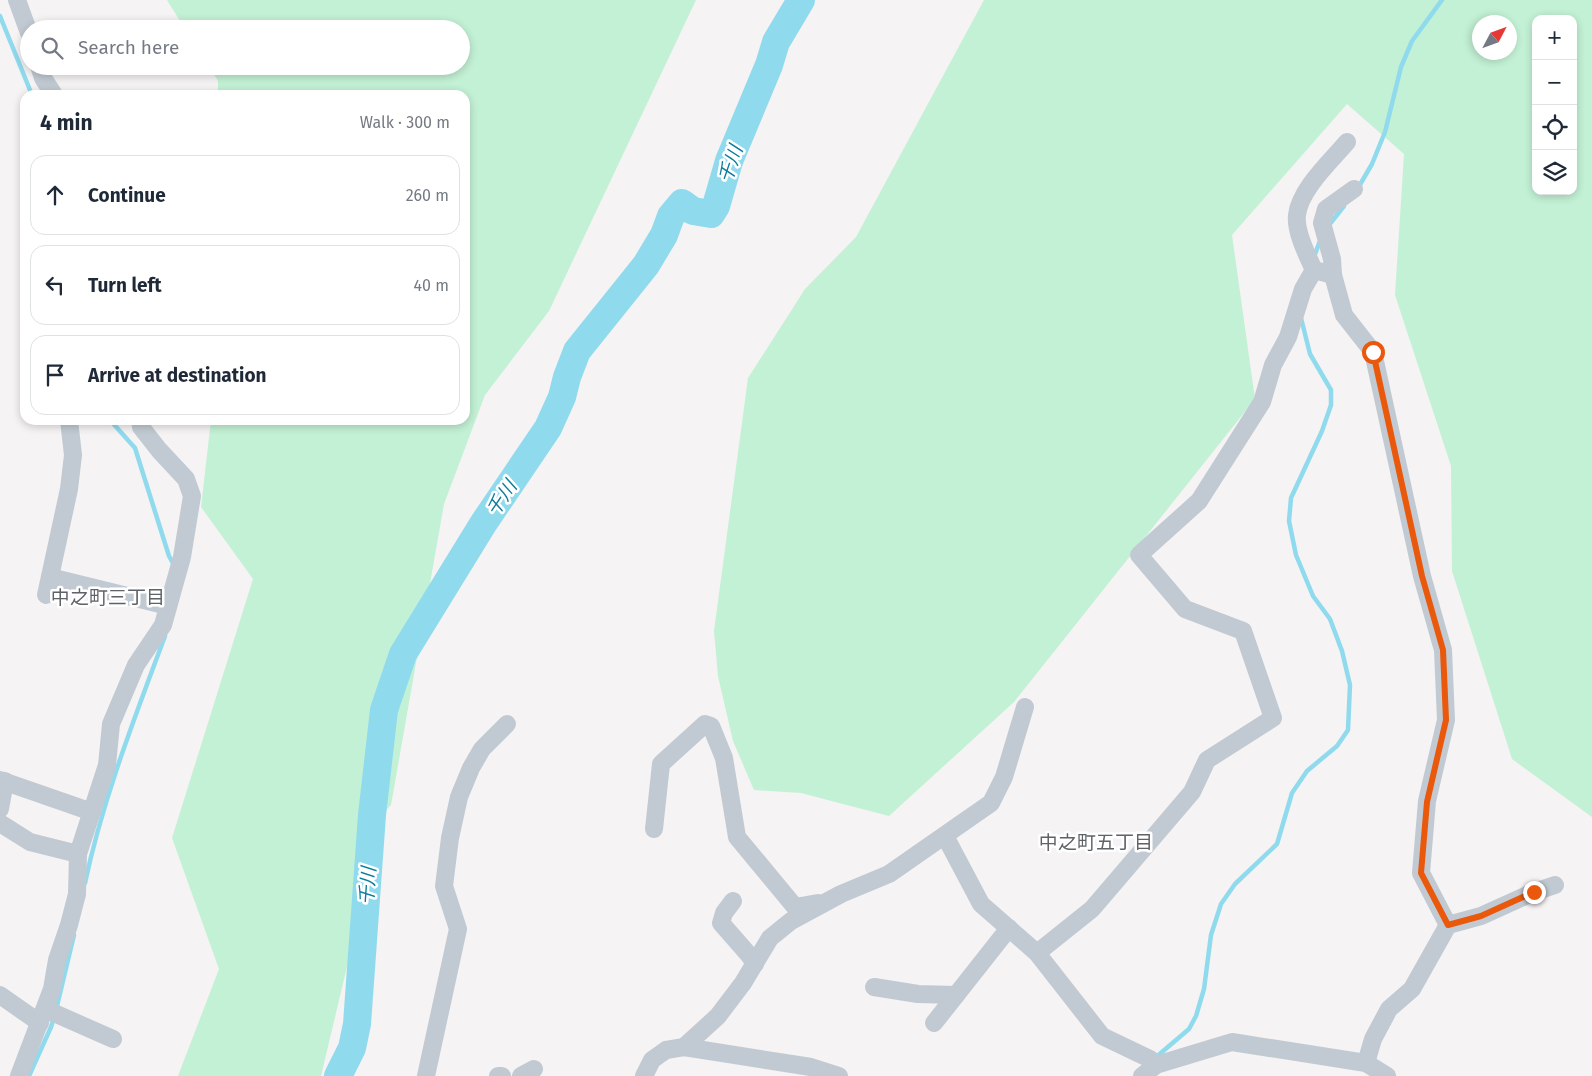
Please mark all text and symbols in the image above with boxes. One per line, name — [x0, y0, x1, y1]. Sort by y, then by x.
north arrow — [1472, 15, 1517, 60]
map controls — [1532, 15, 1577, 195]
button: + — [1532, 15, 1577, 60]
search box — [20, 20, 470, 75]
icon: search — [38, 34, 66, 62]
text: Search here — [78, 36, 179, 59]
button: − — [1532, 60, 1577, 105]
button: locate — [1532, 105, 1577, 150]
text: 4 min — [40, 110, 93, 136]
text: Walk · 300 m — [360, 113, 450, 132]
water label: 千川 — [713, 141, 748, 186]
button: layers — [1532, 150, 1577, 195]
icon: ahead — [41, 181, 69, 209]
text: Continue — [88, 184, 166, 207]
text: 260 m — [406, 186, 449, 205]
icon: left — [41, 271, 69, 299]
text: Turn left — [88, 274, 162, 297]
text: 40 m — [414, 276, 449, 295]
route start — [1362, 341, 1385, 364]
icon: arrive — [41, 361, 69, 389]
text: Arrive at destination — [88, 364, 267, 387]
water label: 千川 — [481, 474, 523, 520]
district label: 中之町三丁目 — [51, 586, 165, 609]
district label: 中之町五丁目 — [1039, 831, 1153, 854]
water label: 千川 — [355, 864, 380, 906]
route end — [1523, 881, 1546, 904]

